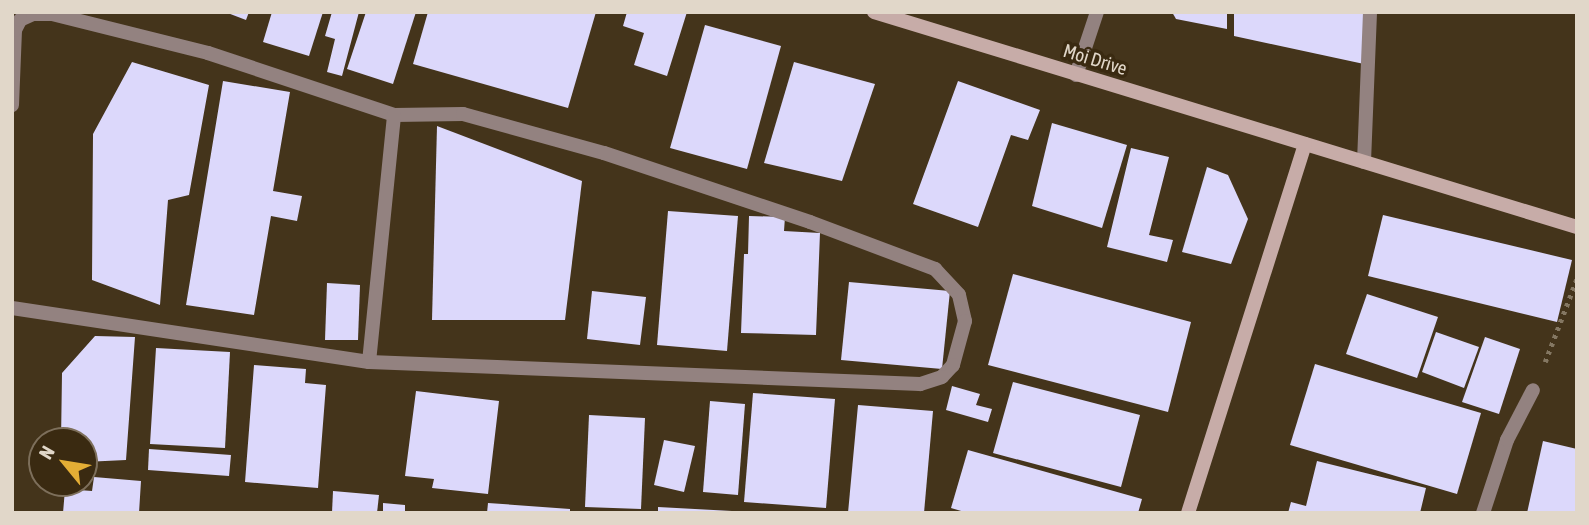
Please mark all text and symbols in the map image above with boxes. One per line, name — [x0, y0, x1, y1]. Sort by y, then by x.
street label: Moi Drive — [1060, 40, 1130, 80]
north arrow — [28, 427, 98, 497]
text: N — [34, 442, 59, 463]

